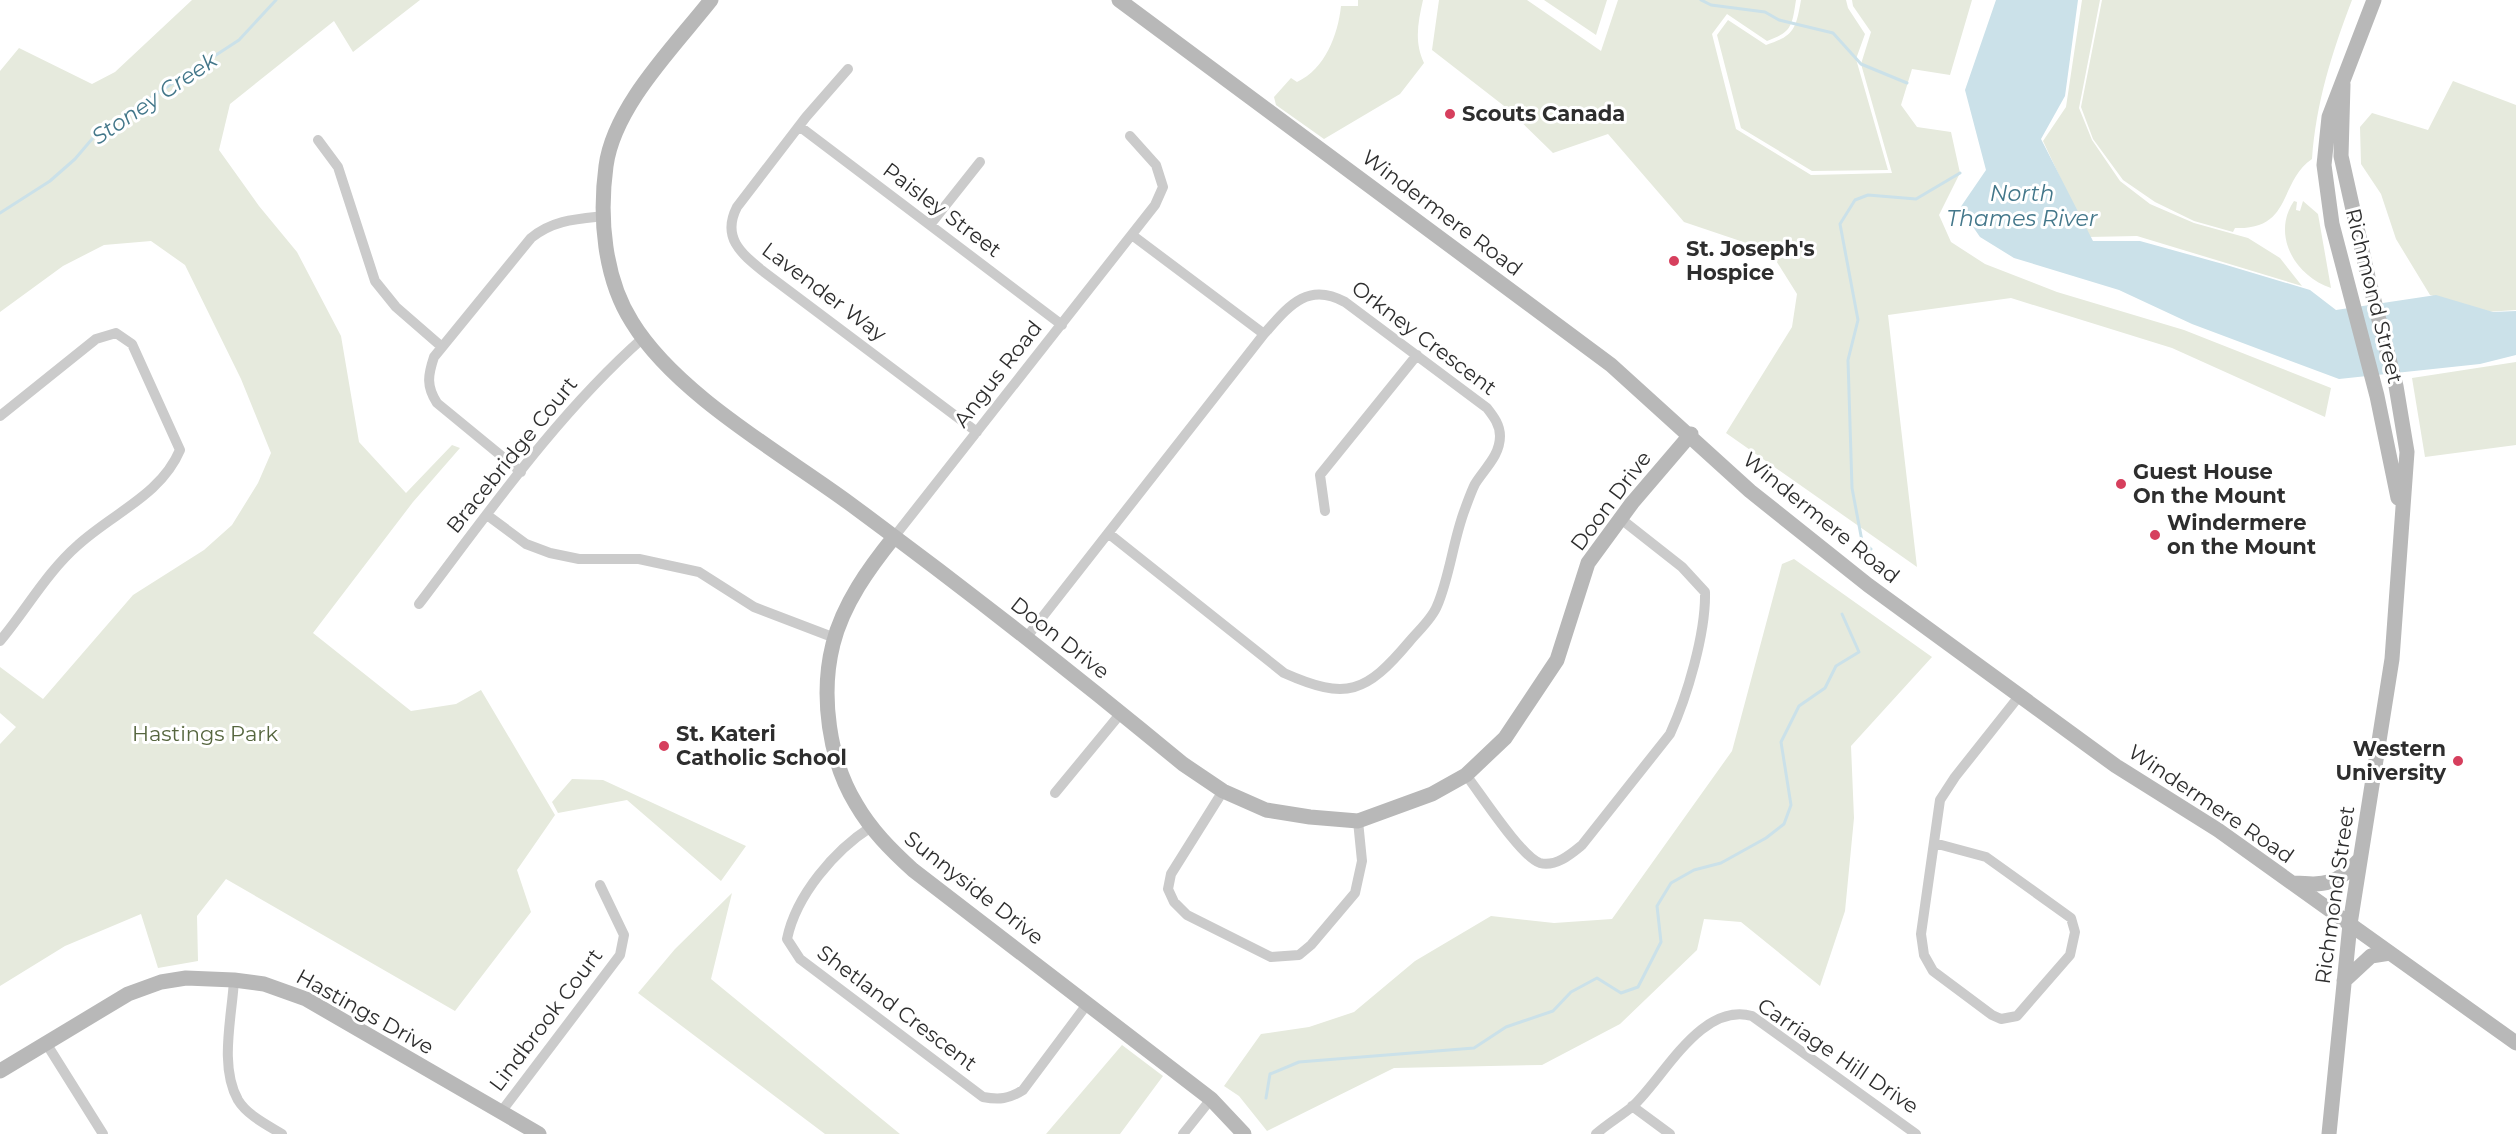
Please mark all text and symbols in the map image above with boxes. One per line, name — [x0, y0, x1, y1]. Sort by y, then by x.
water label: Stoney Creek — [86, 46, 223, 150]
place label: Scouts Canada — [1462, 101, 1625, 126]
marker: Scouts Canada — [1443, 107, 1457, 121]
street label: Windermere Road — [1357, 144, 1527, 281]
street label: Paisley Street — [878, 157, 1006, 262]
water label: North Thames River — [1946, 180, 2099, 232]
street label: Richmond Street — [2341, 206, 2408, 386]
place label: St. Joseph's Hospice — [1686, 236, 1815, 285]
street label: Lavender Way — [757, 237, 892, 347]
marker: St. Joseph's Hospice — [1667, 254, 1681, 268]
street label: Orkney Crescent — [1347, 275, 1502, 400]
street label: Angus Road — [948, 315, 1047, 432]
street label: Bracebridge Court — [441, 371, 582, 538]
street label: Doon Drive — [1565, 446, 1656, 555]
street label: Windermere Road — [1738, 447, 1905, 588]
place label: Guest House On the Mount — [2133, 459, 2286, 508]
marker: Guest House On the Mount — [2114, 477, 2128, 491]
place label: Windermere on the Mount — [2167, 510, 2316, 559]
marker: Windermere on the Mount — [2148, 528, 2162, 542]
street label: Doon Drive — [1006, 591, 1115, 684]
park label: Hastings Park — [132, 721, 279, 746]
place label: St. Kateri Catholic School — [676, 721, 847, 770]
place label: Western University — [2335, 736, 2446, 785]
marker: St. Kateri Catholic School — [657, 739, 671, 753]
street label: Windermere Road — [2124, 739, 2299, 868]
marker: Western University — [2451, 754, 2465, 768]
street label: Richmond Street — [2310, 804, 2359, 986]
street label: Sunnyside Drive — [900, 826, 1049, 950]
street label: Shetland Crescent — [813, 939, 982, 1076]
street label: Lindbrook Court — [484, 943, 607, 1096]
street label: Hastings Drive — [292, 963, 438, 1060]
street label: Carriage Hill Drive — [1753, 992, 1924, 1119]

